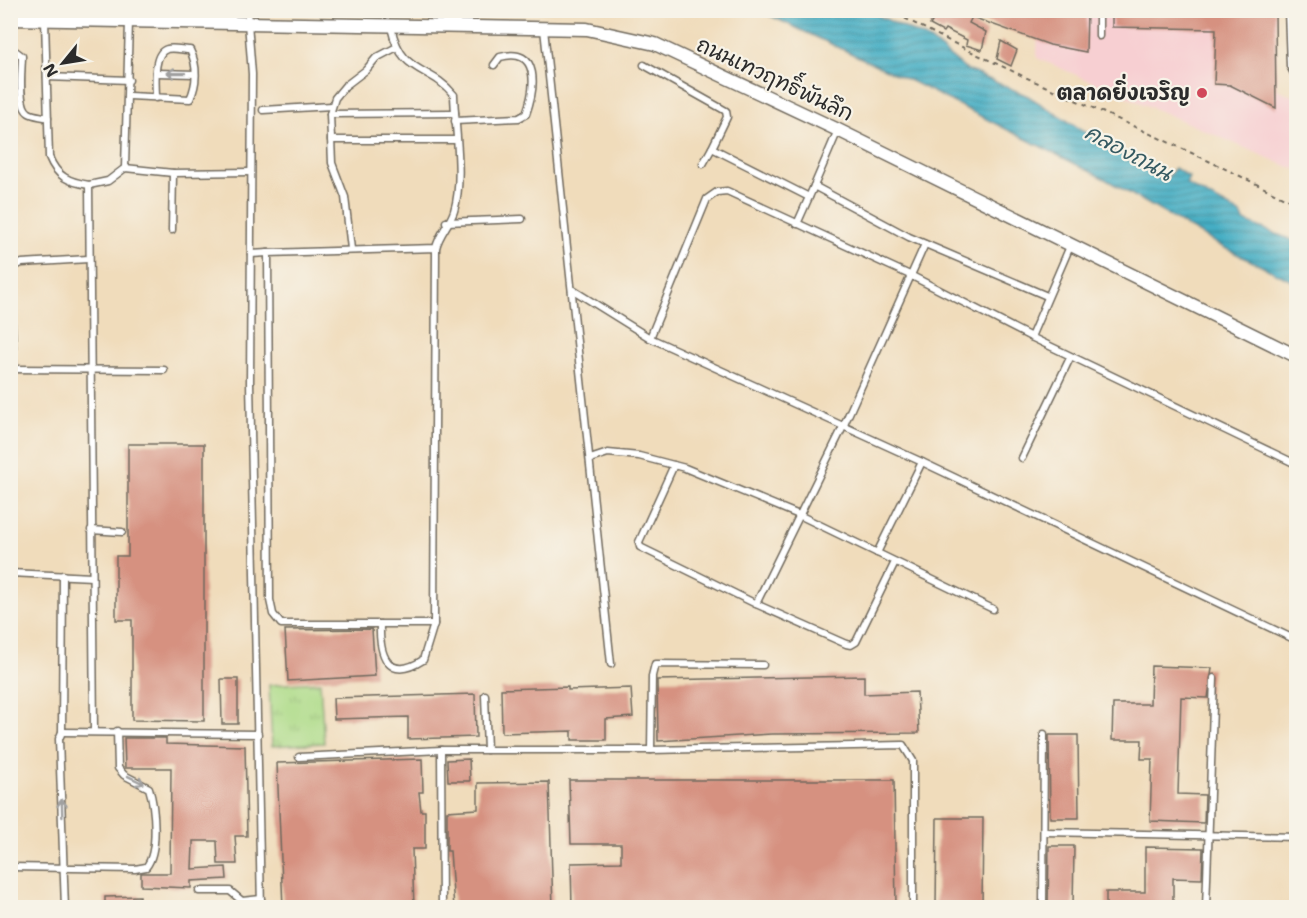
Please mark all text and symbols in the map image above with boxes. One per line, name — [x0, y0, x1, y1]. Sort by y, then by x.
street label: ถนนเทวฤทธิ์พันลึก — [692, 27, 860, 128]
north arrow — [33, 33, 93, 93]
text: N — [38, 60, 63, 81]
one-way arrow — [167, 67, 187, 79]
place label: ตลาดยิ่งเจริญ — [1057, 73, 1190, 107]
marker: ตลาดยิ่งเจริญ — [1195, 86, 1209, 100]
water label: คลองถนน — [1080, 117, 1179, 188]
one-way arrow — [127, 775, 145, 787]
one-way arrow — [56, 798, 67, 818]

